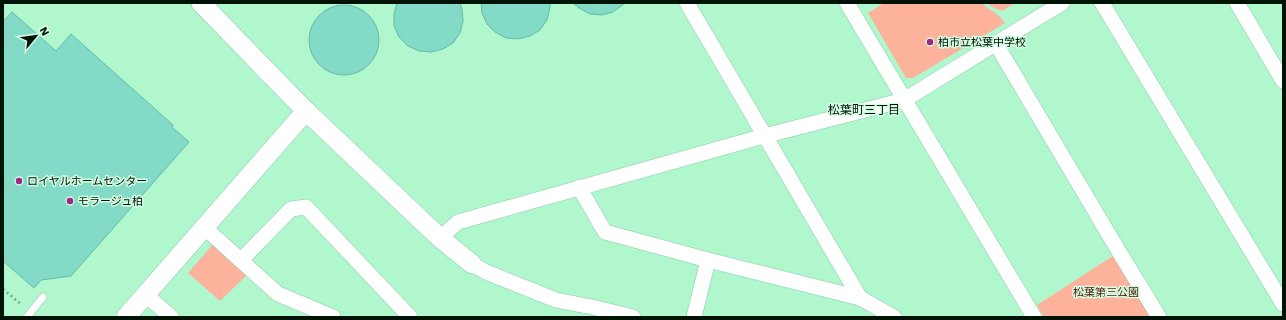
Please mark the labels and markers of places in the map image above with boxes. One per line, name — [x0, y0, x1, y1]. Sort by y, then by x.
place label: 柏市立松葉中学校 — [938, 36, 1026, 49]
marker: 柏市立松葉中学校 — [925, 37, 935, 47]
place label: ロイヤルホームセンター — [27, 175, 147, 188]
marker: ロイヤルホームセンター — [14, 176, 24, 186]
place label: モラージュ柏 — [78, 195, 143, 208]
marker: モラージュ柏 — [65, 196, 75, 206]

